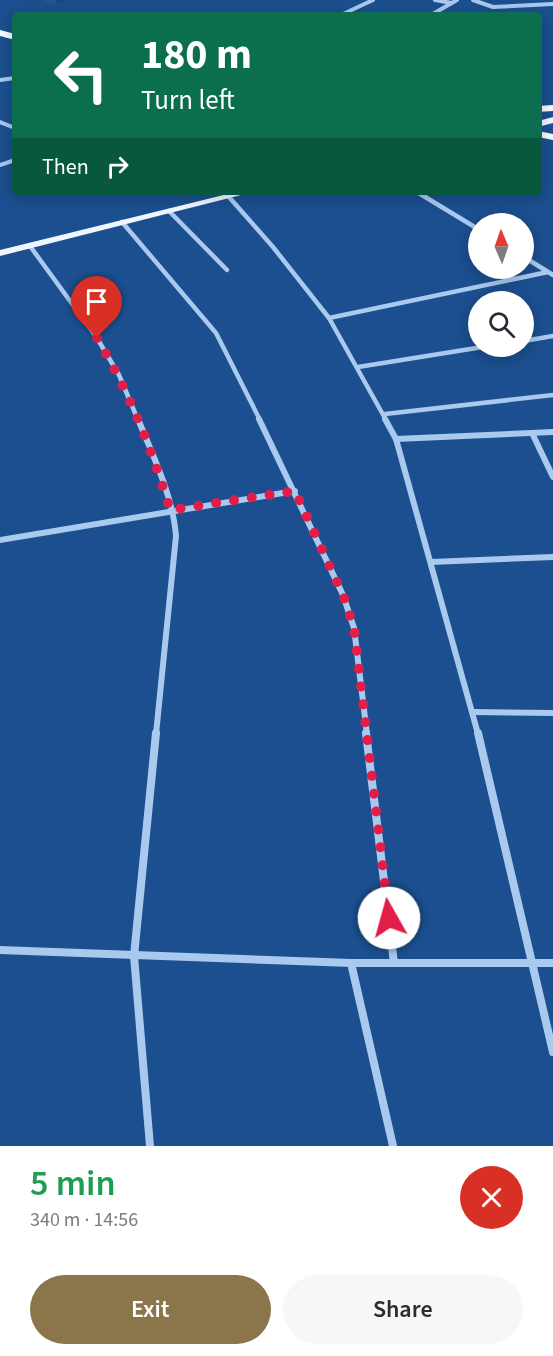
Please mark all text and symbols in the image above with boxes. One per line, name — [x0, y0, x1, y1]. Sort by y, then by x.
text: 180 m — [141, 25, 252, 85]
icon: left — [42, 36, 120, 114]
text: Turn left — [141, 81, 235, 120]
icon: right — [101, 150, 134, 183]
text: Then — [42, 151, 89, 183]
north arrow — [468, 213, 534, 279]
map controls — [468, 213, 534, 357]
pin — [71, 276, 122, 338]
icon: arrive — [80, 285, 113, 318]
button: search — [468, 291, 534, 357]
position arrow — [357, 886, 421, 950]
text: 5 min — [30, 1158, 116, 1209]
button: close — [460, 1166, 523, 1229]
text: 340 m · 14:56 — [30, 1206, 138, 1234]
button: Exit — [30, 1275, 271, 1344]
button: Share — [283, 1275, 523, 1344]

